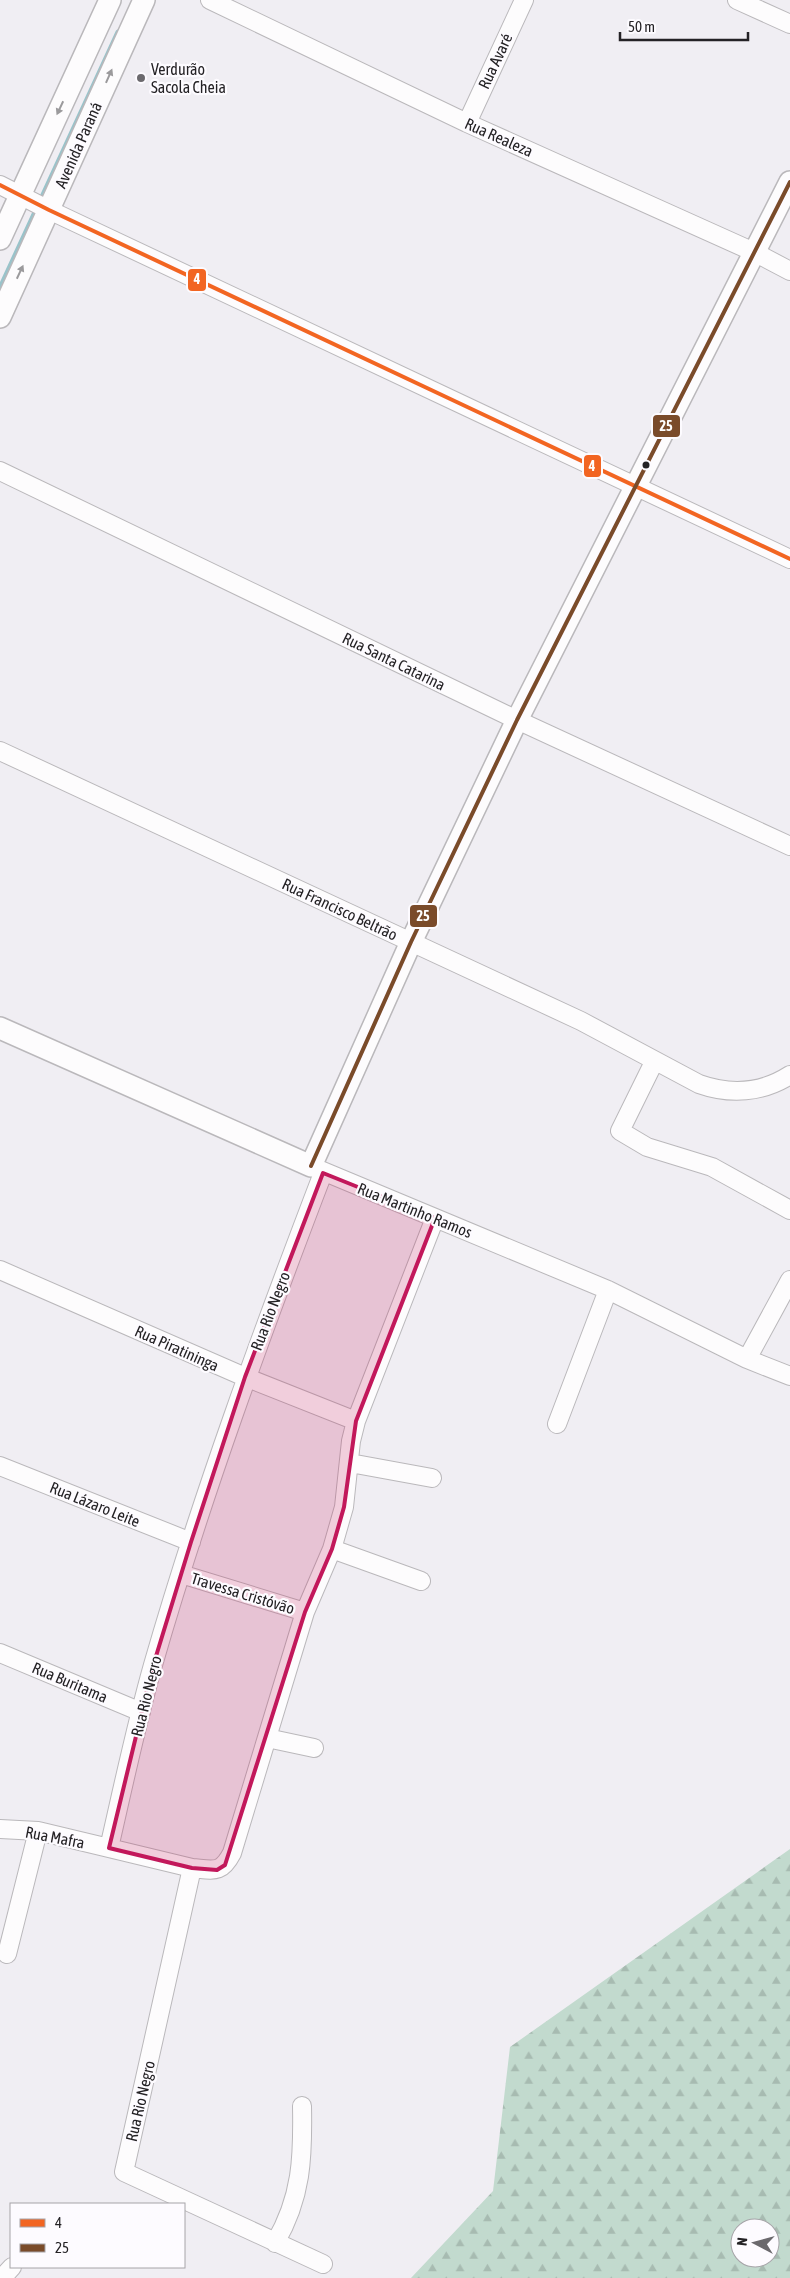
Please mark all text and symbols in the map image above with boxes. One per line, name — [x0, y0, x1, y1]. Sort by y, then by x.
scale bar — [620, 10, 748, 42]
text: 50 m — [628, 18, 655, 35]
street label: Rua Avaré — [474, 30, 516, 92]
place label: Verdurão Sacola Cheia — [151, 60, 226, 96]
one-way arrow — [106, 69, 114, 83]
marker: Verdurão Sacola Cheia — [135, 72, 147, 84]
street label: Avenida Paraná — [51, 99, 105, 191]
one-way arrow — [56, 101, 64, 115]
street label: Rua Realeza — [462, 114, 536, 160]
one-way arrow — [17, 265, 25, 279]
line badge: 4 — [187, 268, 207, 292]
text: 4 — [193, 271, 201, 287]
line badge: 25 — [652, 414, 681, 438]
text: 25 — [659, 418, 673, 434]
line badge: 4 — [583, 454, 602, 478]
text: 4 — [588, 458, 596, 474]
unlabelled marker — [641, 460, 651, 470]
street label: Rua Santa Catarina — [340, 628, 448, 694]
street label: Rua Francisco Beltrão — [280, 874, 400, 944]
line badge: 25 — [409, 904, 438, 928]
text: 25 — [416, 908, 430, 924]
street label: Rua Martinho Ramos — [355, 1179, 475, 1241]
street label: Rua Rio Negro — [247, 1269, 294, 1353]
street label: Rua Piratininga — [132, 1321, 222, 1375]
street label: Rua Lázaro Leite — [47, 1478, 143, 1530]
street label: Travessa Cristóvão — [189, 1569, 297, 1617]
street label: Rua Rio Negro — [127, 1654, 166, 1738]
street label: Rua Buritama — [30, 1658, 110, 1706]
street label: Rua Mafra — [24, 1822, 86, 1852]
street label: Rua Rio Negro — [122, 2059, 159, 2143]
legend — [10, 2203, 185, 2268]
text: 4 — [55, 2214, 62, 2231]
north arrow — [730, 2218, 780, 2268]
text: N — [734, 2237, 750, 2247]
text: 25 — [55, 2239, 69, 2256]

